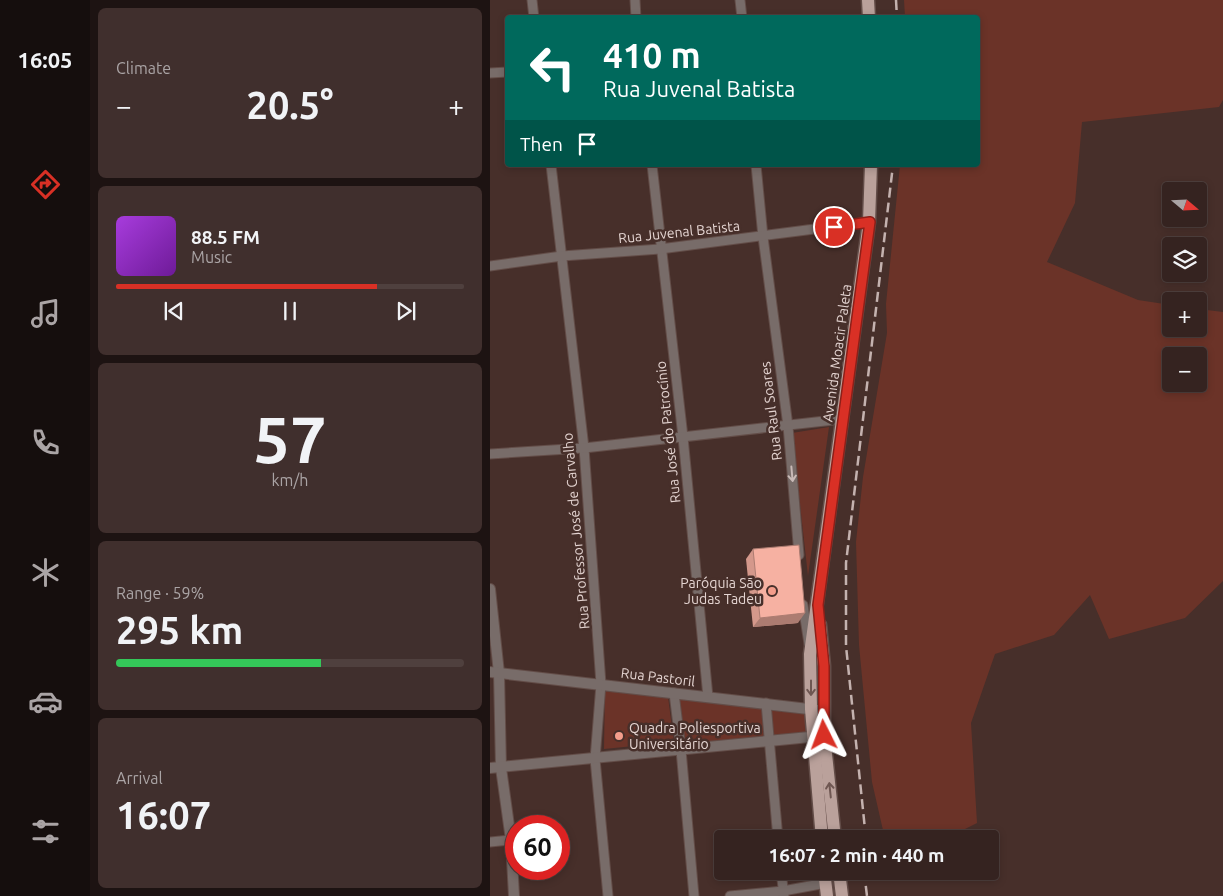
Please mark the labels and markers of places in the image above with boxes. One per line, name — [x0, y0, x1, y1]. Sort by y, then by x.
pin — [813, 206, 855, 248]
place label: Paróquia São Judas Tadeu — [680, 575, 762, 607]
marker: Paróquia São Judas Tadeu — [766, 585, 778, 597]
place label: Quadra Poliesportiva Universitário — [629, 720, 761, 752]
marker: Quadra Poliesportiva Universitário — [613, 730, 625, 742]

